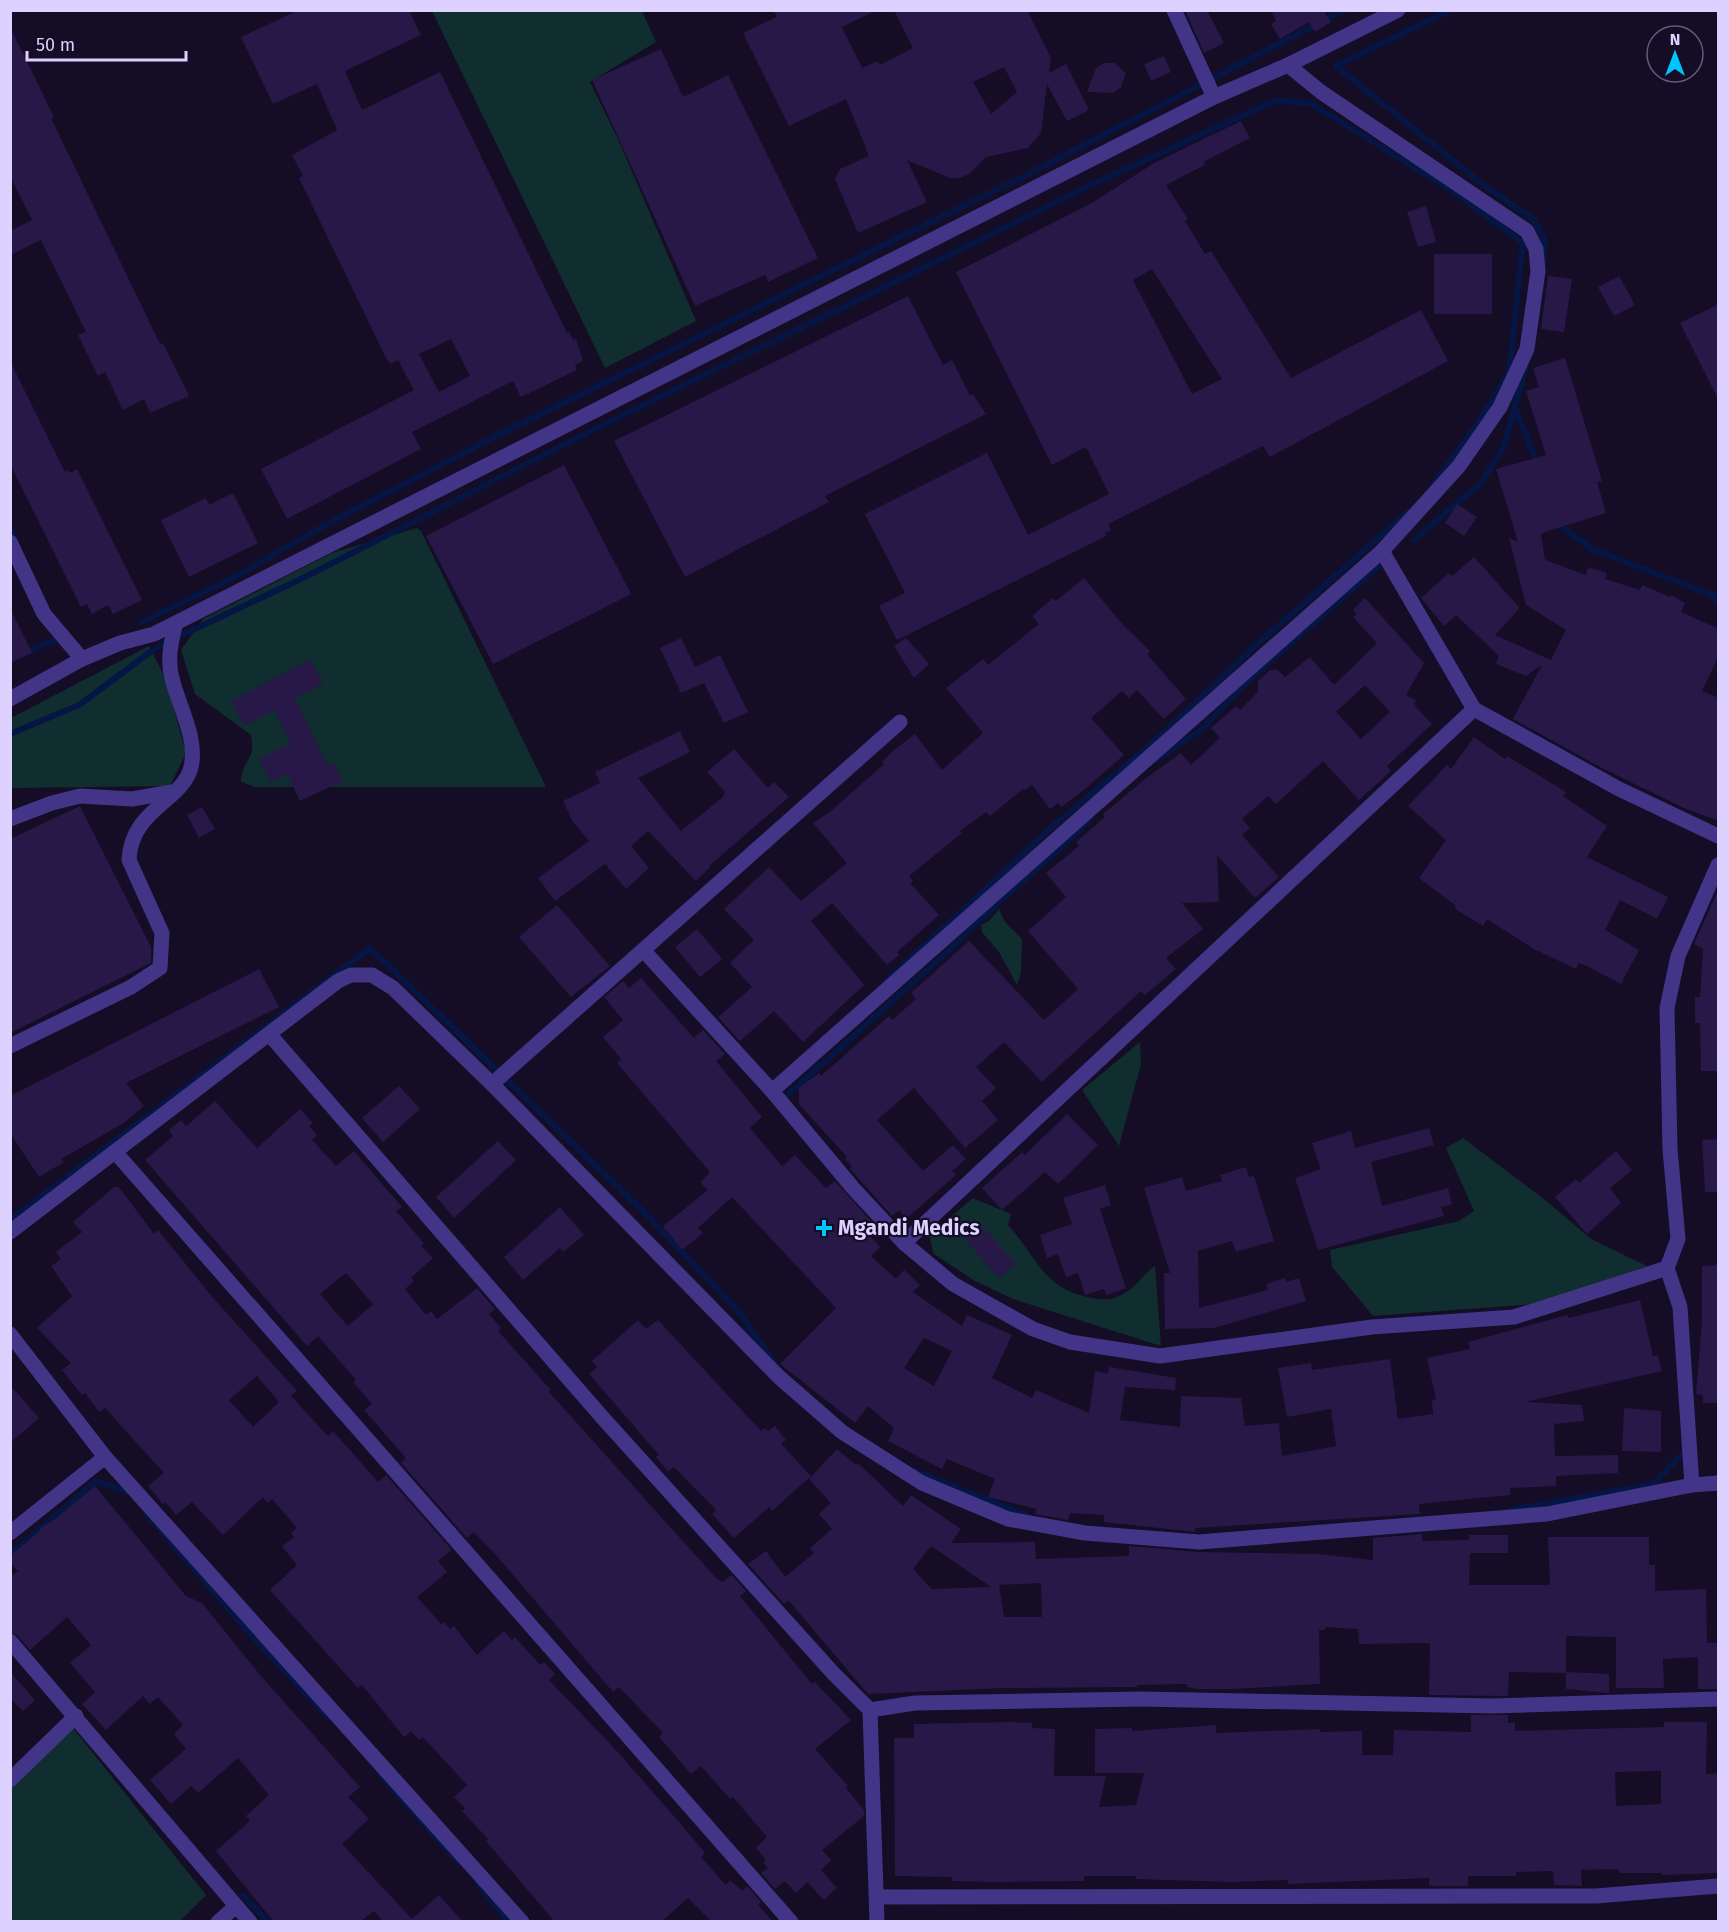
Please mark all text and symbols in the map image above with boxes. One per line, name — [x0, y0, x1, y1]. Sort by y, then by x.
scale bar — [27, 24, 186, 62]
north arrow — [1645, 24, 1705, 84]
text: N — [1670, 30, 1680, 49]
text: 50 m — [36, 34, 75, 56]
place label: Mgandi Medics — [838, 1215, 980, 1241]
marker: Mgandi Medics — [815, 1219, 833, 1237]

